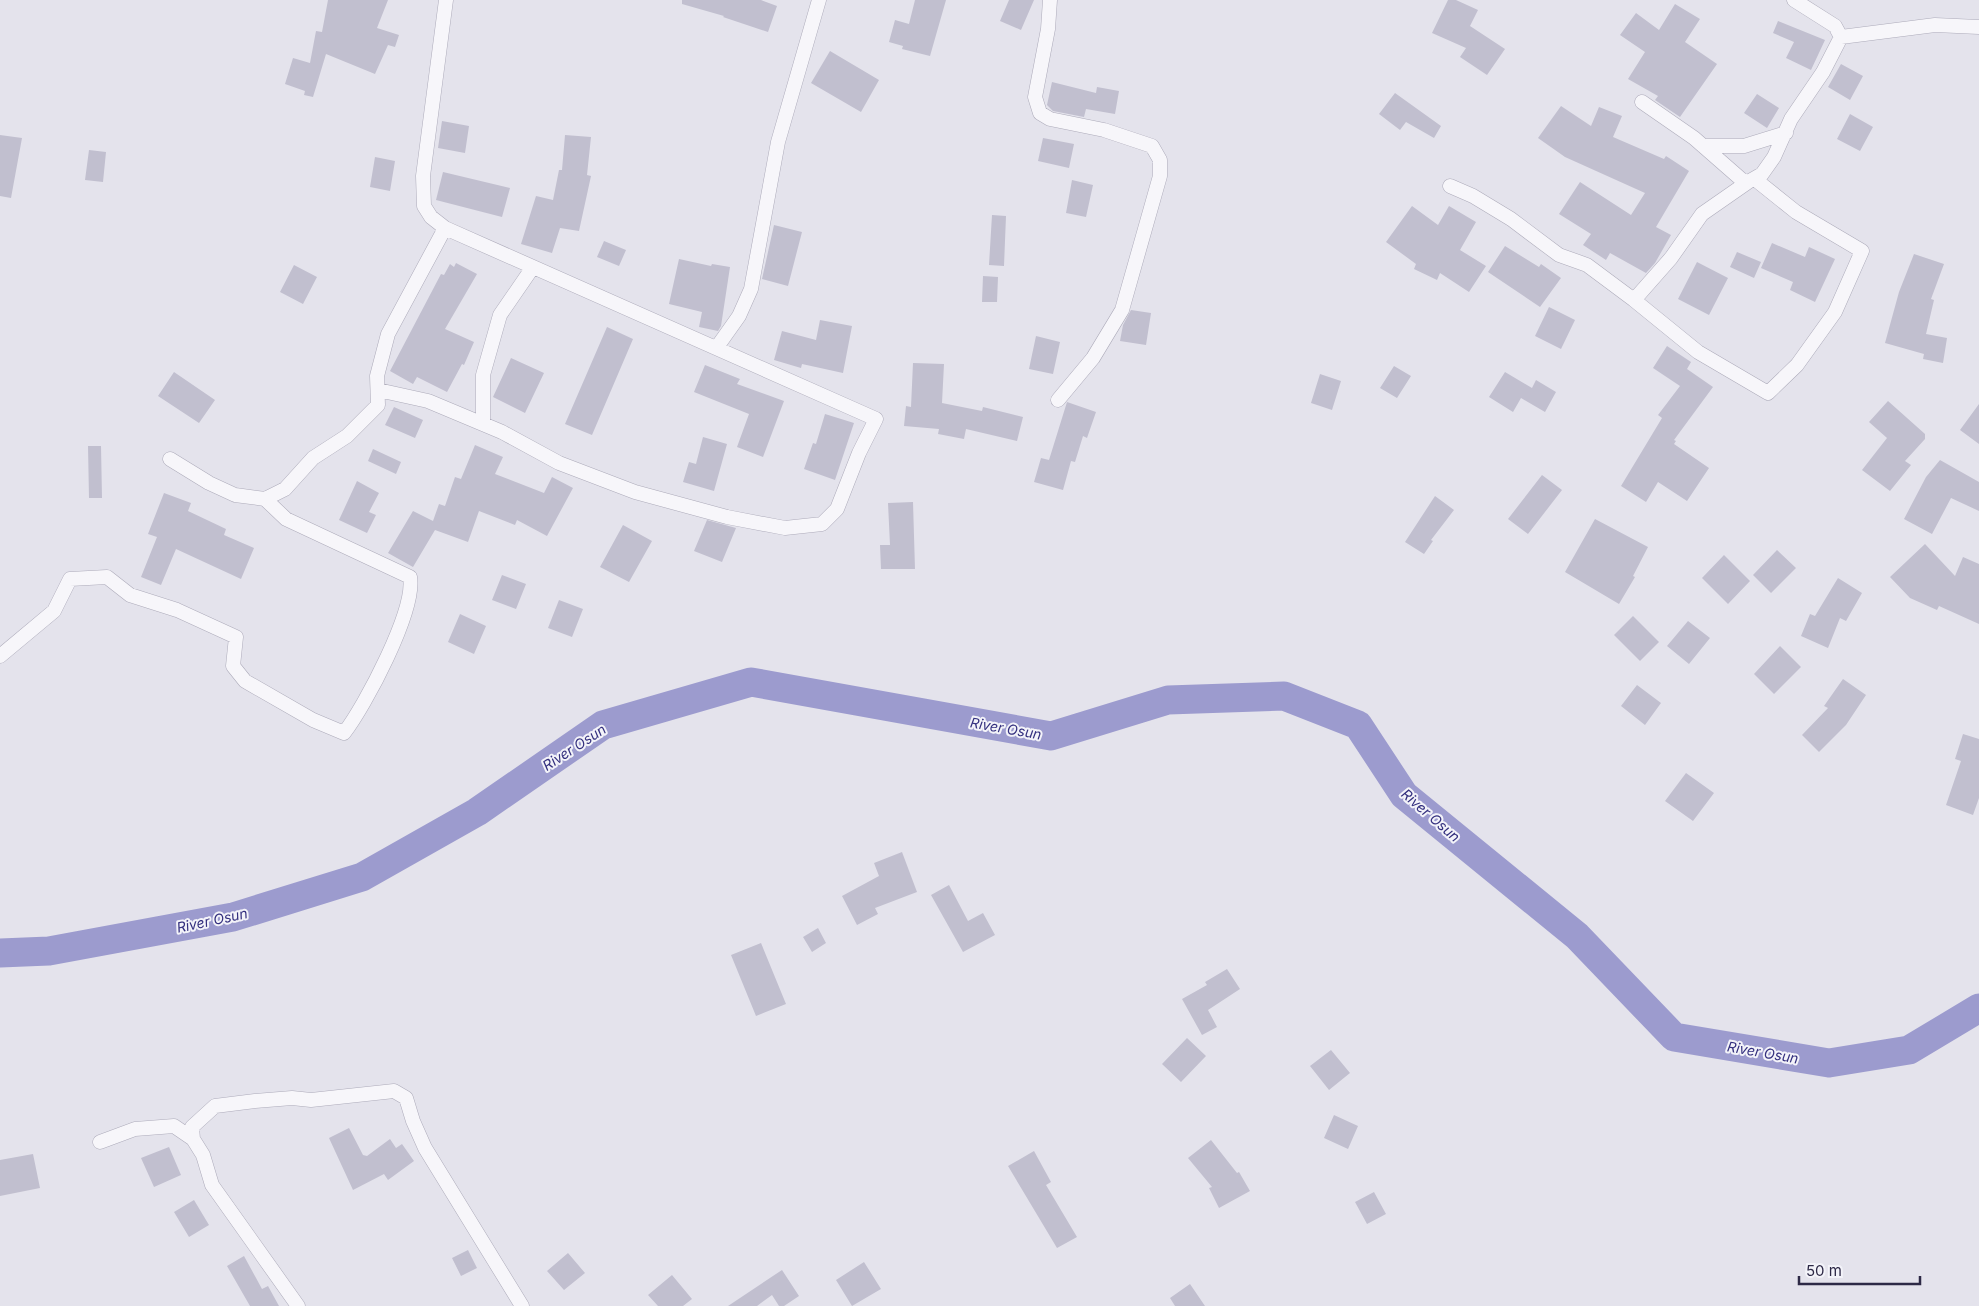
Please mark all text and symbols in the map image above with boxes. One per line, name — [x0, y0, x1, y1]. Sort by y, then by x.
water label: River Osun — [969, 713, 1043, 743]
water label: River Osun — [539, 720, 609, 774]
water label: River Osun — [1398, 785, 1464, 845]
water label: River Osun — [175, 904, 249, 936]
water label: River Osun — [1726, 1037, 1800, 1067]
scale bar — [1799, 1254, 1920, 1286]
text: 50 m — [1806, 1261, 1842, 1280]

